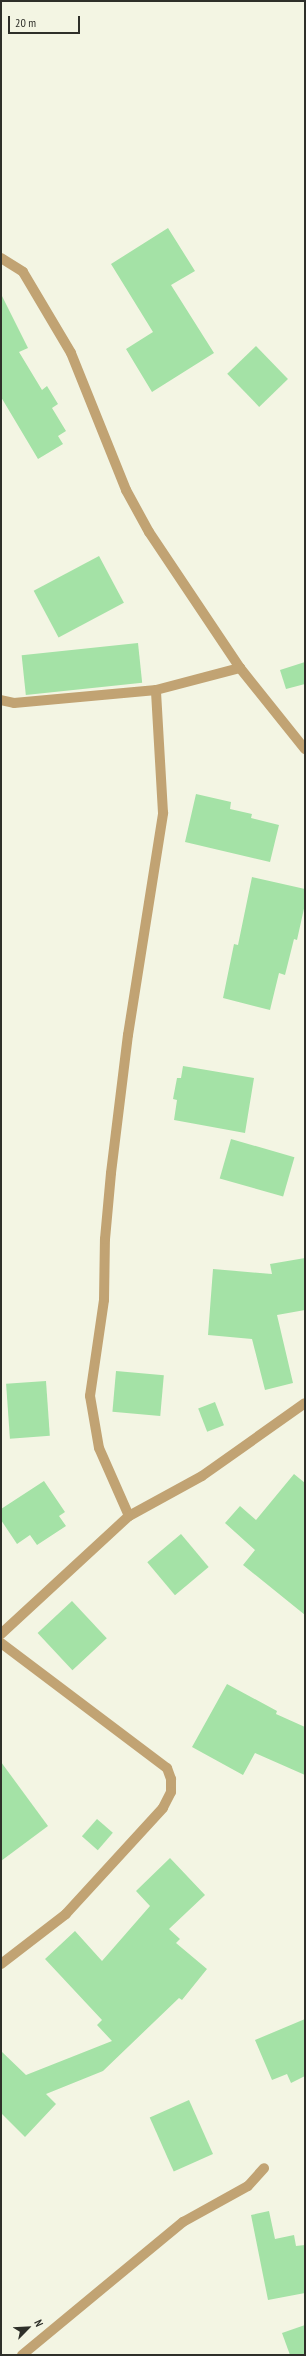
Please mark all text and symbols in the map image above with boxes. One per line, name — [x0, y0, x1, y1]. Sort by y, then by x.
scale bar — [10, 8, 82, 34]
text: 20 m — [15, 15, 36, 30]
north arrow — [8, 2308, 48, 2348]
text: N — [31, 2318, 47, 2329]

